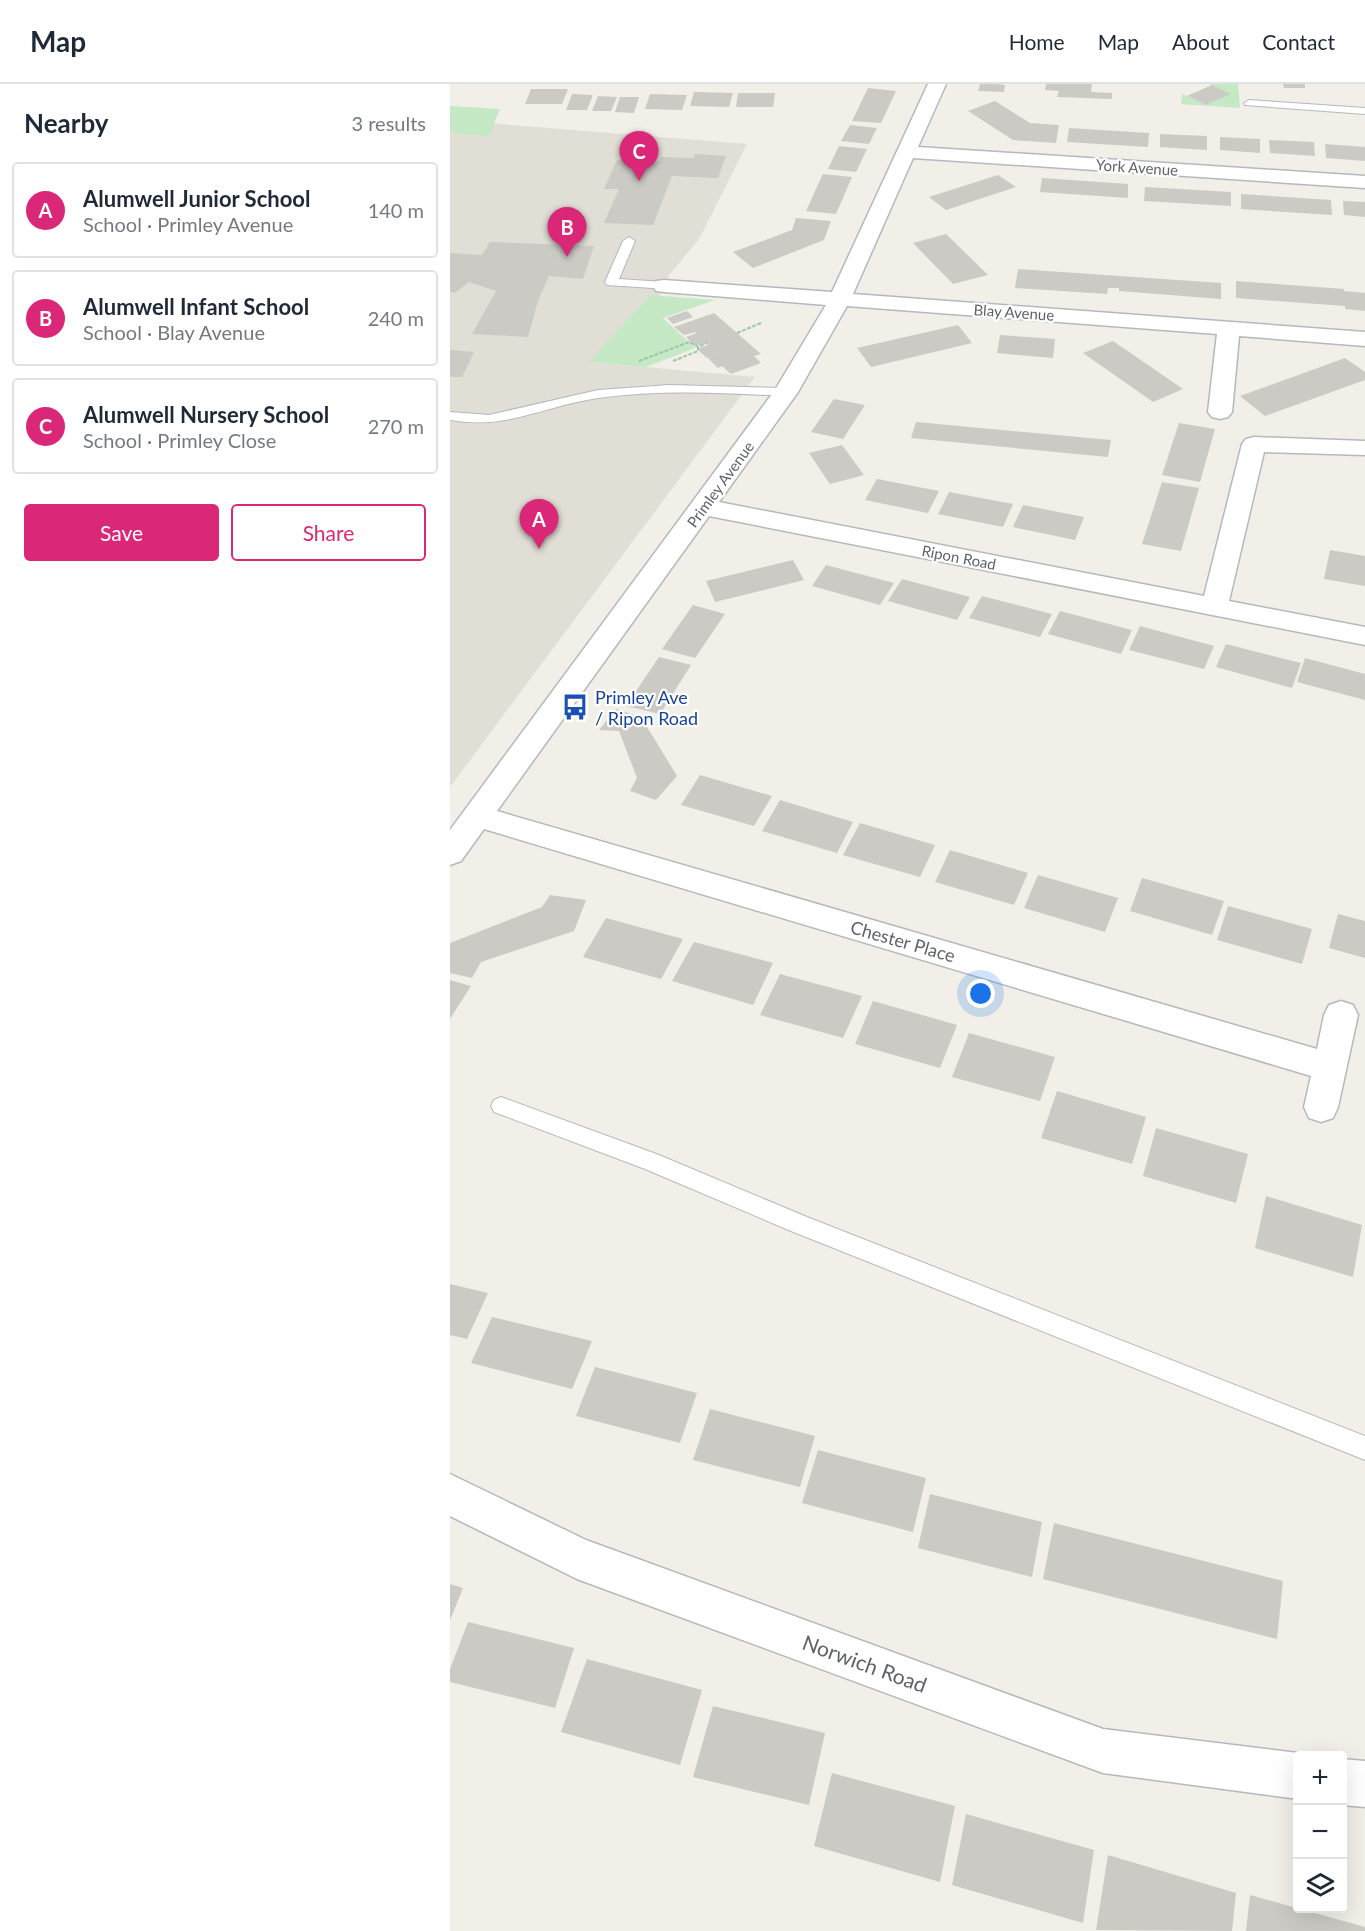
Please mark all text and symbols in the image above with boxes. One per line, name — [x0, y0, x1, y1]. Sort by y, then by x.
text: Map — [30, 24, 86, 58]
text: Home — [1009, 29, 1065, 54]
text: Map — [1098, 29, 1139, 54]
text: About — [1172, 29, 1229, 54]
text: Contact — [1262, 29, 1335, 54]
text: Nearby — [24, 107, 109, 139]
text: 3 results — [351, 111, 426, 135]
pin: C — [620, 132, 658, 181]
street label: York Avenue — [1095, 155, 1179, 179]
text: Alumwell Junior School — [83, 185, 310, 212]
text: A — [39, 198, 52, 222]
text: 140 m — [368, 198, 424, 222]
pin: B — [548, 208, 586, 257]
text: School · Primley Avenue — [83, 212, 293, 236]
text: Alumwell Infant School — [83, 293, 309, 320]
street label: Blay Avenue — [973, 300, 1055, 324]
text: B — [39, 306, 52, 330]
text: 240 m — [368, 306, 424, 330]
text: School · Blay Avenue — [83, 320, 265, 344]
text: Alumwell Nursery School — [83, 401, 329, 428]
text: C — [39, 414, 52, 438]
text: 270 m — [368, 414, 424, 438]
text: School · Primley Close — [83, 428, 276, 452]
street label: Primley Avenue — [683, 437, 757, 531]
pin: A — [520, 500, 559, 549]
button: Save — [24, 504, 219, 561]
button: Share — [231, 504, 426, 561]
street label: Ripon Road — [920, 541, 998, 573]
place label: Primley Ave / Ripon Road — [595, 686, 698, 729]
bus stop icon: Primley Ave / Ripon Road — [560, 692, 590, 722]
street label: Chester Place — [848, 916, 958, 966]
your location — [966, 979, 995, 1008]
street label: Norwich Road — [799, 1629, 931, 1697]
map controls — [1293, 1751, 1347, 1913]
button: + — [1293, 1751, 1347, 1805]
button: − — [1293, 1805, 1347, 1859]
button: layers — [1293, 1859, 1347, 1913]

